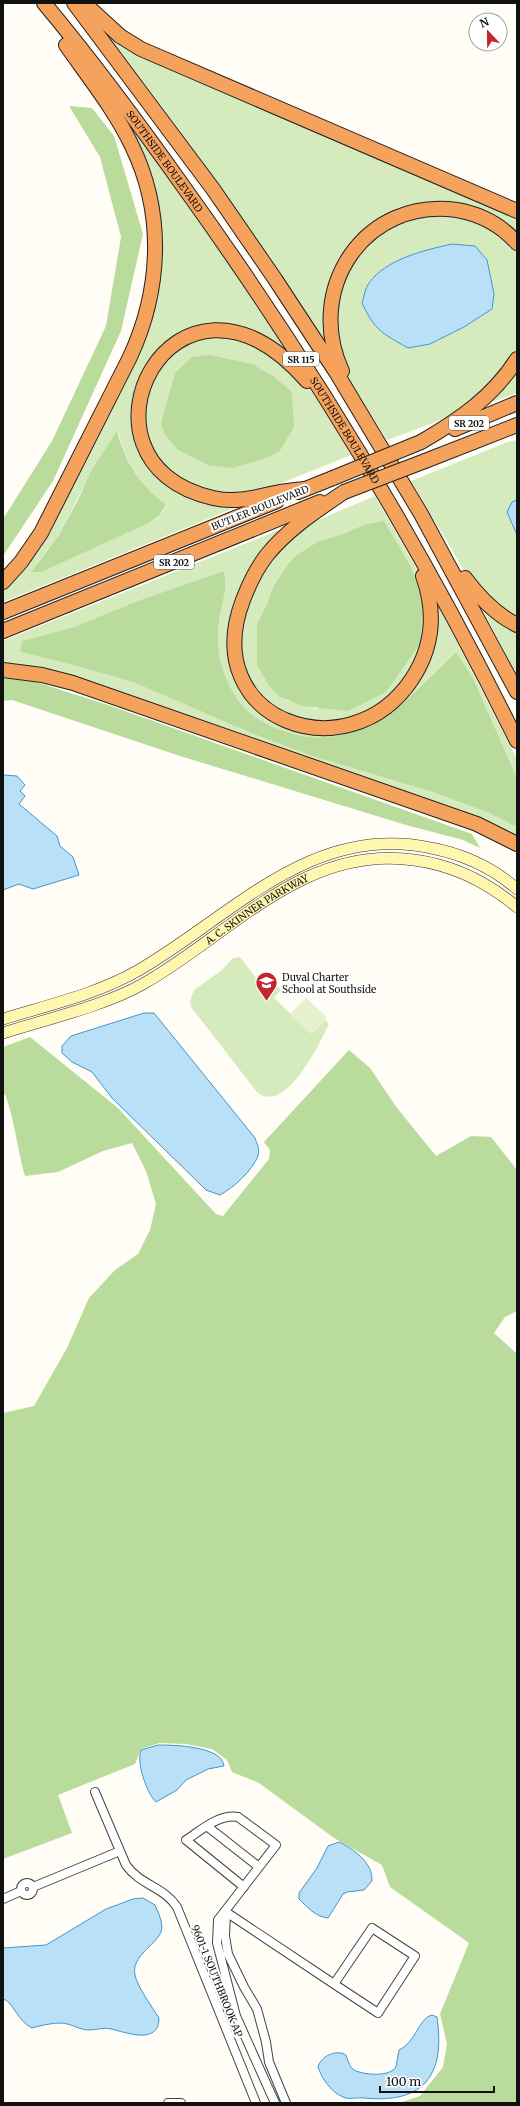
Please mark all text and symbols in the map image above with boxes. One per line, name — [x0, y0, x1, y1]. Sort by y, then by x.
north arrow — [468, 12, 508, 52]
text: N — [478, 14, 491, 31]
street label: SOUTHSIDE BOULEVARD — [124, 107, 206, 215]
road number: SR 115 — [283, 352, 319, 366]
street label: SOUTHSIDE BOULEVARD — [307, 374, 383, 486]
road number: SR 202 — [449, 416, 489, 430]
street label: BUTLER BOULEVARD — [209, 482, 311, 534]
road number: SR 202 — [154, 555, 194, 569]
street label: A. C. SKINNER PARKWAY — [202, 871, 311, 948]
school or university icon: Duval Charter School at Southside — [253, 970, 279, 1003]
place label: Duval Charter School at Southside — [282, 971, 376, 996]
street label: 9601-1 SOUTHBROOK AP — [188, 1923, 246, 2040]
scale bar — [380, 2068, 494, 2094]
text: 100 m — [386, 2074, 421, 2089]

